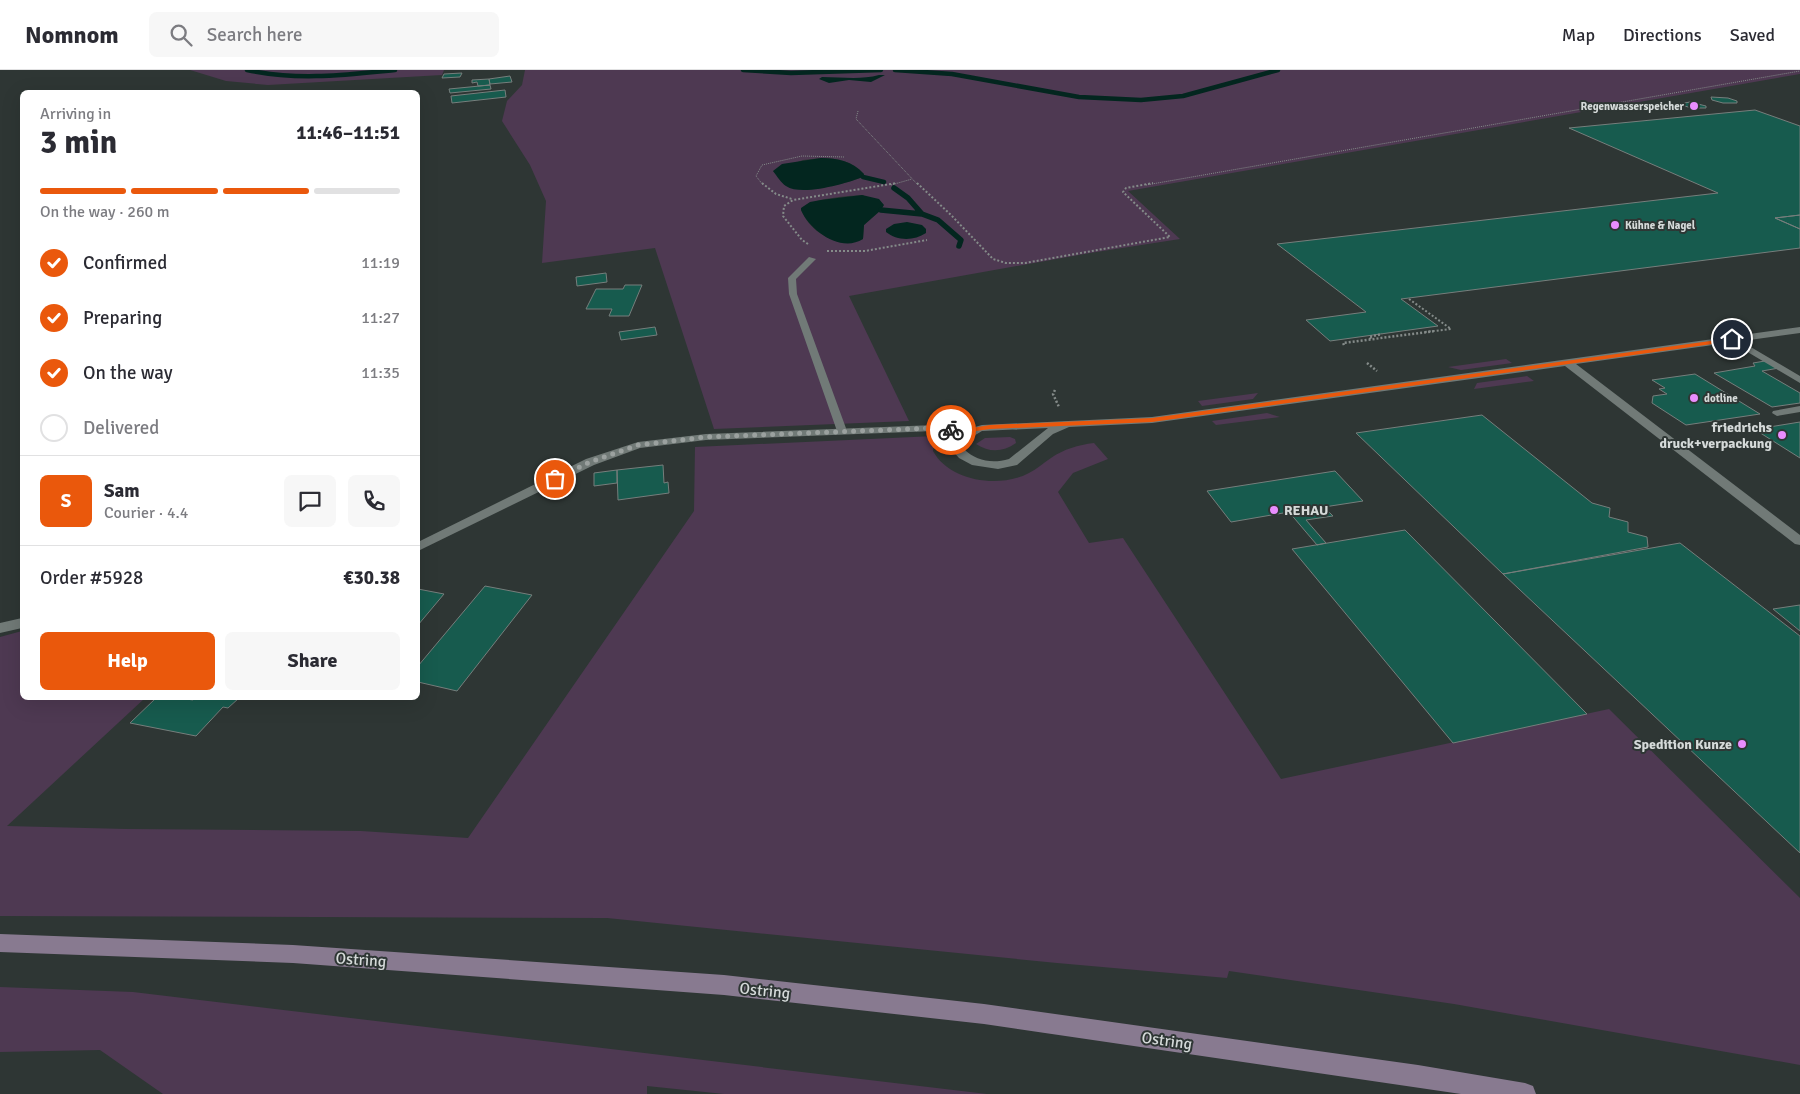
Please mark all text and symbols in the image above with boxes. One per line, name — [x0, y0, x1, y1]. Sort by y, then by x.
search box — [149, 12, 499, 57]
text: Nomnom — [25, 20, 119, 50]
icon: search — [167, 21, 195, 49]
text: Search here — [207, 23, 303, 47]
text: Map — [1562, 24, 1595, 46]
text: Directions — [1623, 24, 1702, 46]
text: Saved — [1730, 24, 1775, 46]
place label: Regenwasserspeicher — [1581, 100, 1685, 113]
marker: Regenwasserspeicher — [1688, 100, 1700, 112]
text: Arriving in — [40, 104, 111, 124]
text: 11:46–11:51 — [296, 121, 400, 145]
text: 3 min — [40, 123, 117, 162]
text: On the way · 260 m — [40, 202, 170, 222]
marker: Kühne & Nagel — [1609, 219, 1621, 231]
place label: Kühne & Nagel — [1625, 219, 1696, 232]
icon: check — [40, 249, 68, 277]
text: Confirmed — [83, 251, 167, 275]
text: 11:19 — [361, 253, 400, 273]
icon: check — [40, 304, 68, 332]
text: Preparing — [83, 306, 162, 330]
text: 11:27 — [361, 308, 400, 328]
pin — [1711, 318, 1753, 360]
icon: home — [1718, 325, 1746, 353]
icon: check — [40, 359, 68, 387]
text: On the way — [83, 361, 173, 385]
text: 11:35 — [361, 363, 400, 383]
marker: dotline — [1688, 392, 1700, 404]
place label: dotline — [1704, 392, 1738, 405]
courier — [926, 405, 976, 455]
text: Delivered — [83, 416, 159, 440]
icon: bike — [937, 416, 965, 444]
place label: friedrichs druck+verpackung — [1659, 419, 1772, 452]
marker: friedrichs druck+verpackung — [1776, 429, 1788, 441]
pin — [534, 458, 576, 500]
icon: bag — [541, 465, 569, 493]
button: chat — [284, 475, 336, 527]
button: phone — [348, 475, 400, 527]
text: Sam — [104, 479, 140, 503]
text: S — [61, 489, 71, 513]
place label: REHAU — [1284, 502, 1328, 519]
text: Courier · 4.4 — [104, 503, 188, 523]
marker: REHAU — [1268, 504, 1280, 516]
text: Order #5928 — [40, 566, 143, 590]
text: €30.38 — [343, 566, 400, 590]
button: Help — [40, 632, 215, 690]
button: Share — [225, 632, 400, 690]
place label: Spedition Kunze — [1634, 736, 1732, 753]
marker: Spedition Kunze — [1736, 738, 1748, 750]
street label: Ostring — [335, 948, 387, 972]
street label: Ostring — [739, 978, 791, 1004]
street label: Ostring — [1140, 1028, 1193, 1054]

